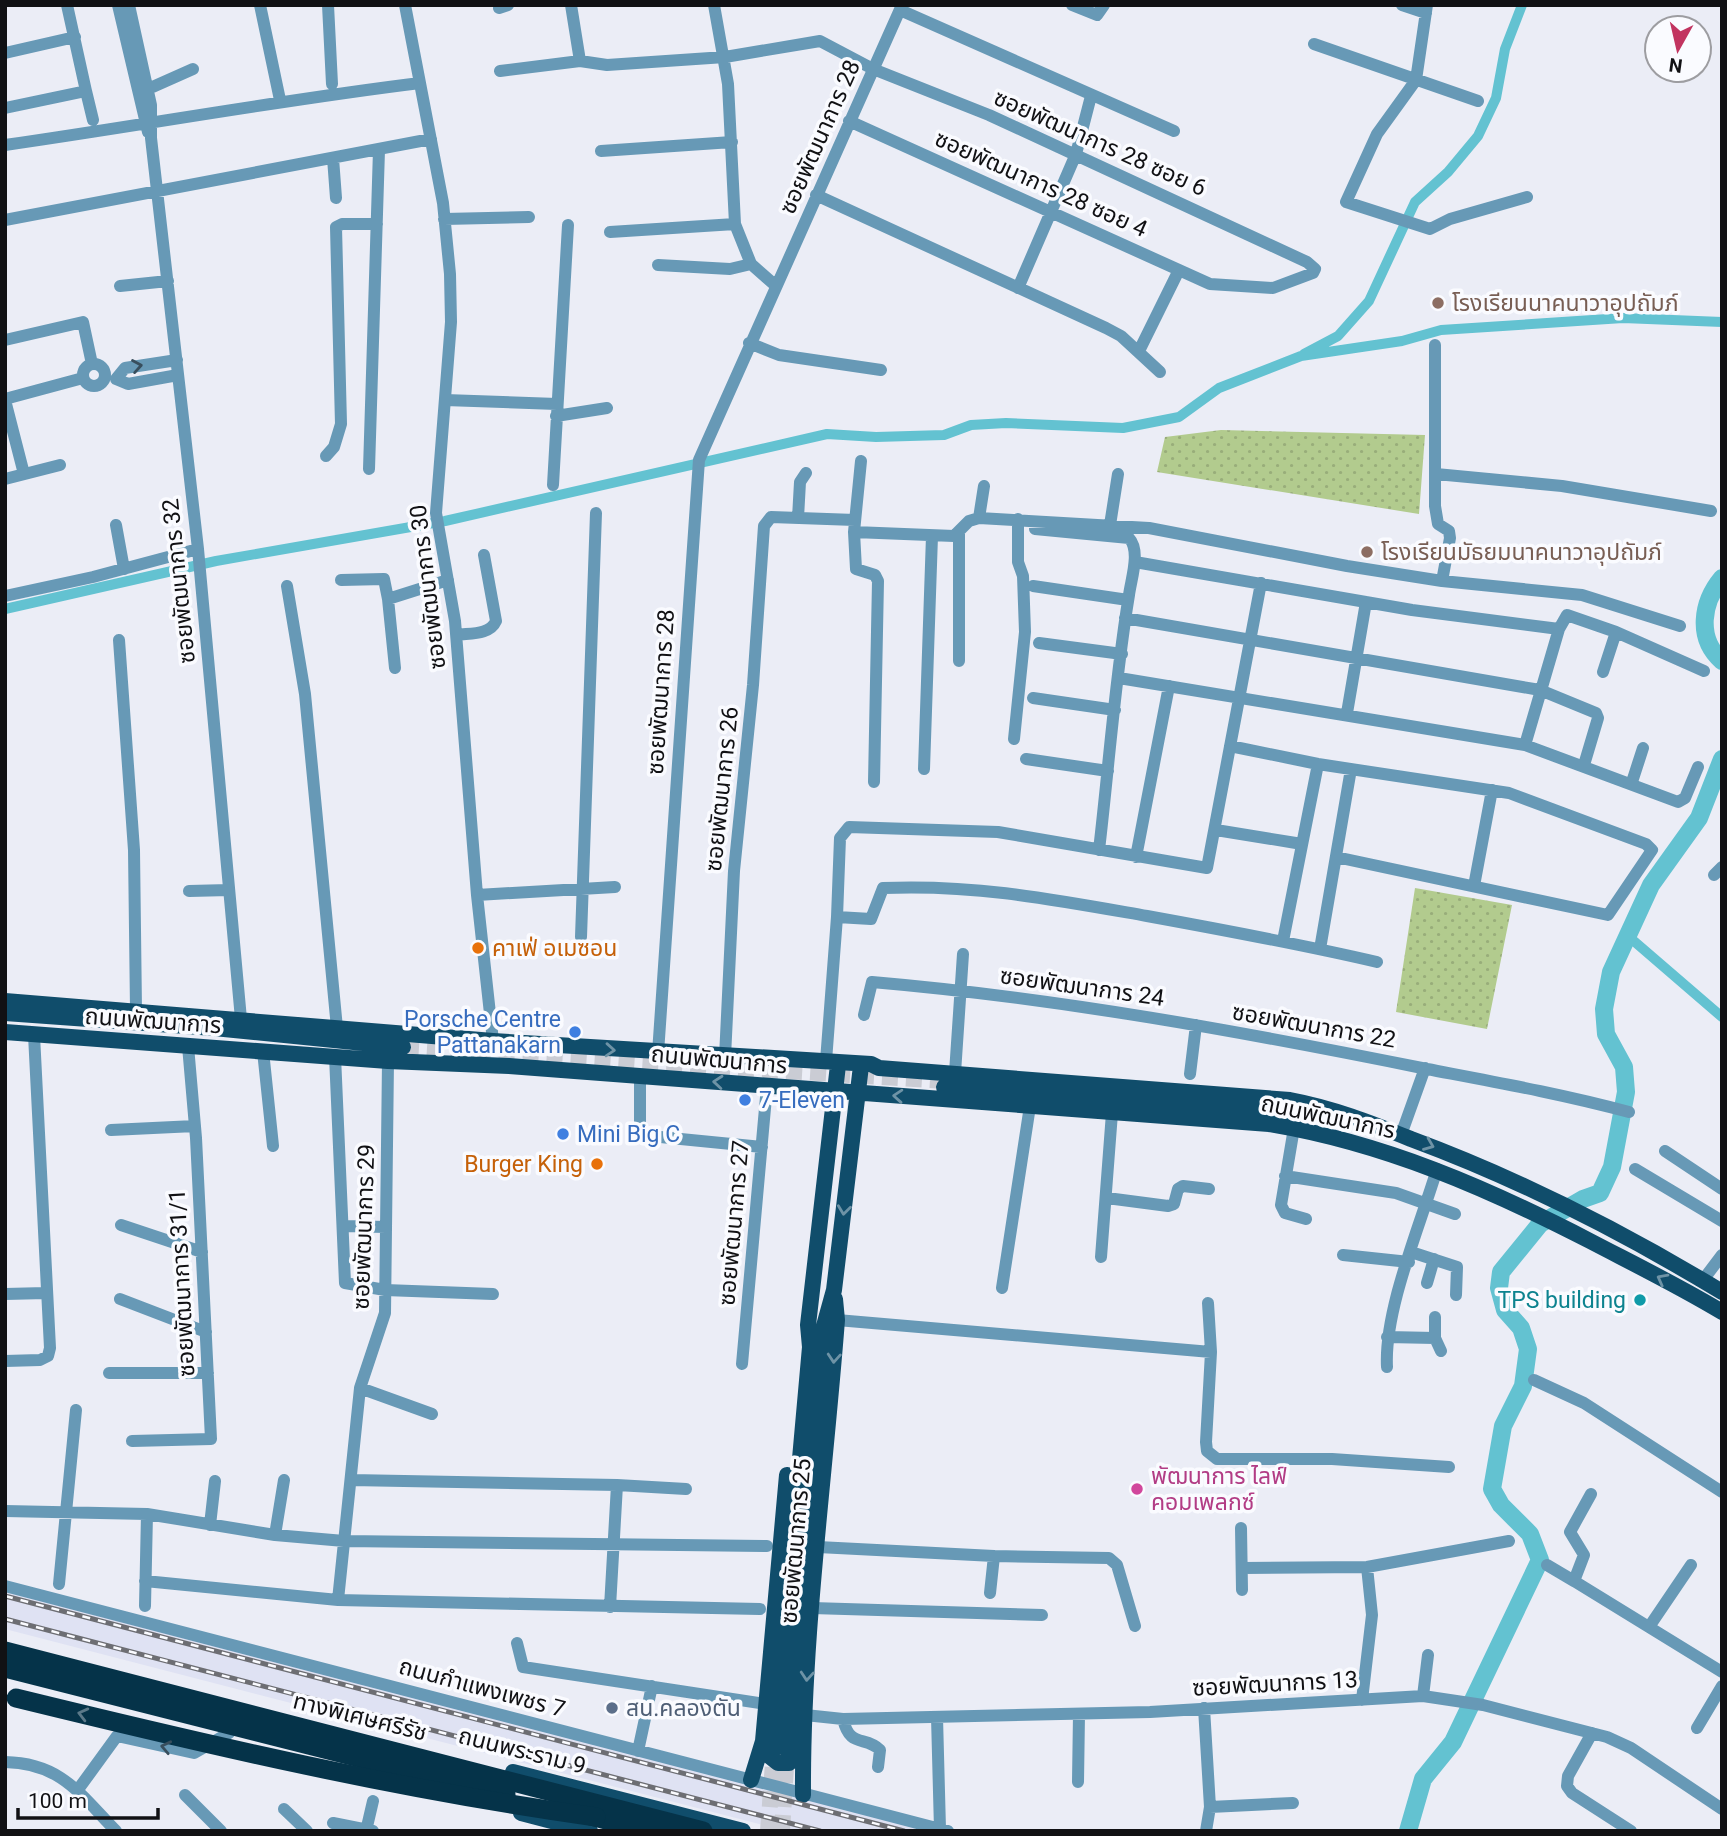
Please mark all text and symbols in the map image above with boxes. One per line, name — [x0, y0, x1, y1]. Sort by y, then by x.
north arrow — [1643, 14, 1713, 84]
text: N — [1667, 53, 1684, 78]
street label: ซอยพัฒนาการ 28 — [774, 56, 866, 218]
street label: ซอยพัฒนาการ 28 ซอย 6 — [990, 84, 1210, 202]
street label: ซอยพัฒนาการ 28 ซอย 4 — [931, 125, 1151, 243]
place label: โรงเรียนนาคนาวาอุปถัมภ์ — [1452, 290, 1679, 317]
marker: โรงเรียนนาคนาวาอุปถัมภ์ — [1430, 295, 1446, 311]
one-way arrow — [131, 360, 143, 375]
street label: ซอยพัฒนาการ 32 — [157, 497, 201, 665]
street label: ซอยพัฒนาการ 30 — [404, 503, 452, 671]
place label: โรงเรียนมัธยมนาคนาวาอุปถัมภ์ — [1381, 539, 1662, 566]
marker: โรงเรียนมัธยมนาคนาวาอุปถัมภ์ — [1359, 544, 1375, 560]
street label: ซอยพัฒนาการ 28 — [642, 608, 680, 776]
street label: ซอยพัฒนาการ 26 — [700, 705, 744, 873]
place label: คาเฟ่ อเมซอน — [492, 935, 617, 962]
marker: คาเฟ่ อเมซอน — [470, 940, 486, 956]
street label: ซอยพัฒนาการ 24 — [998, 962, 1166, 1012]
street label: ซอยพัฒนาการ 22 — [1230, 998, 1398, 1054]
street label: ถนนพัฒนาการ — [84, 1003, 222, 1039]
place label: Porsche Centre Pattanakarn — [404, 1006, 561, 1059]
marker: Porsche Centre Pattanakarn — [567, 1024, 583, 1040]
street label: ถนนพัฒนาการ — [650, 1041, 788, 1079]
one-way arrow — [605, 1042, 616, 1057]
one-way arrow — [713, 1075, 724, 1090]
place label: 7-Eleven — [759, 1087, 845, 1114]
one-way arrow — [892, 1089, 903, 1104]
street label: ถนนพัฒนาการ — [1258, 1090, 1398, 1144]
marker: 7-Eleven — [737, 1092, 753, 1108]
place label: Mini Big C — [577, 1121, 680, 1148]
marker: Mini Big C — [555, 1126, 571, 1142]
one-way arrow — [1422, 1137, 1434, 1151]
street label: ซอยพัฒนาการ 27 — [713, 1139, 755, 1307]
street label: ซอยพัฒนาการ 29 — [348, 1144, 380, 1310]
place label: Burger King — [464, 1151, 583, 1178]
marker: Burger King — [589, 1156, 605, 1172]
street label: ซอยพัฒนาการ 31/1 — [164, 1188, 200, 1378]
one-way arrow — [837, 1204, 852, 1216]
one-way arrow — [1657, 1273, 1669, 1287]
place label: TPS building — [1497, 1287, 1626, 1314]
marker: TPS building — [1632, 1292, 1648, 1308]
one-way arrow — [827, 1353, 842, 1364]
street label: ซอยพัฒนาการ 25 — [775, 1457, 817, 1625]
place label: พัฒนาการ ไลฟ์ คอมเพลกซ์ — [1151, 1463, 1287, 1516]
marker: พัฒนาการ ไลฟ์ คอมเพลกซ์ — [1129, 1481, 1145, 1497]
street label: ถนนกำแพงเพชร 7 — [396, 1653, 568, 1723]
street label: ซอยพัฒนาการ 13 — [1192, 1666, 1358, 1702]
one-way arrow — [800, 1671, 815, 1682]
street label: ทางพิเศษศรีรัช — [290, 1687, 430, 1747]
place label: สน.คลองตัน — [626, 1695, 741, 1722]
marker: สน.คลองตัน — [604, 1700, 620, 1716]
one-way arrow — [77, 1708, 89, 1722]
street label: ถนนพระราม 9 — [455, 1722, 589, 1780]
one-way arrow — [160, 1741, 172, 1755]
scale bar — [18, 1776, 158, 1820]
text: 100 m — [28, 1789, 87, 1813]

